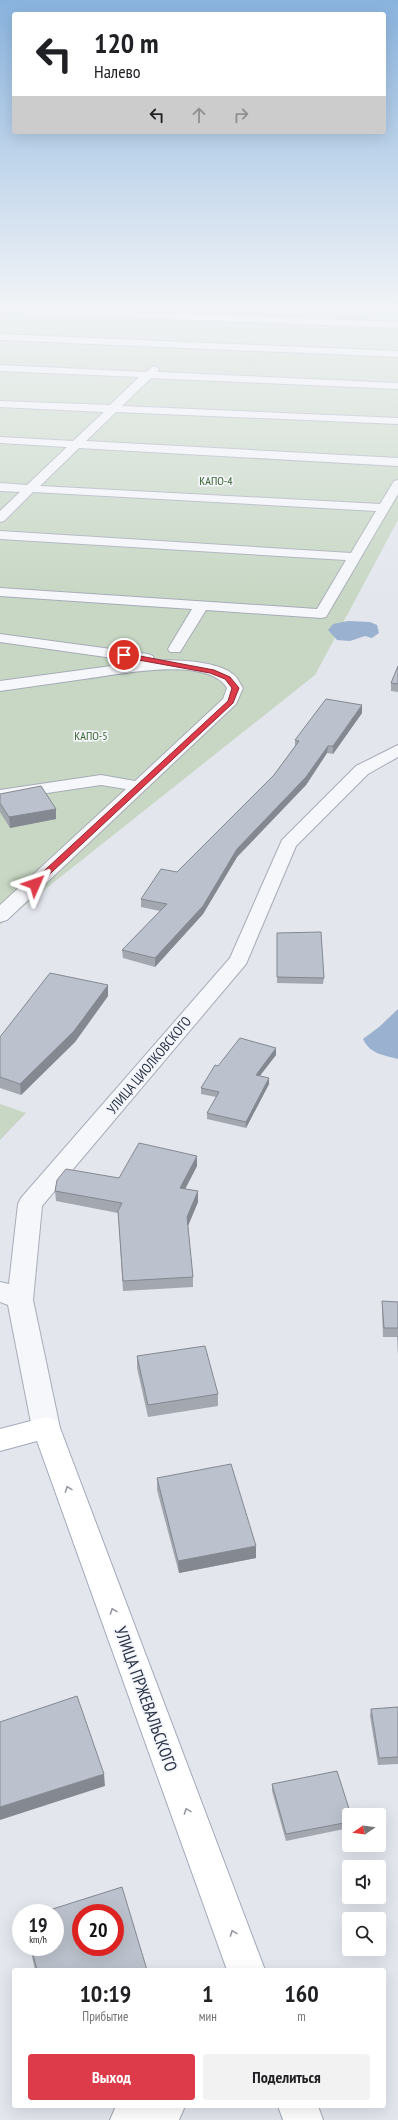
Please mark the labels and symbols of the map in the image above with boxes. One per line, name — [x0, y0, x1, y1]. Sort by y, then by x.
park label: КАПО-4 — [199, 473, 233, 488]
pin — [107, 638, 141, 672]
park label: КАПО-5 — [74, 728, 108, 743]
position arrow — [14, 863, 56, 905]
street label: УЛИЦА ЦИОЛКОВСКОГО — [103, 1012, 195, 1117]
one-way arrow — [65, 1485, 73, 1492]
one-way arrow — [110, 1607, 118, 1614]
street label: УЛИЦА ПРЖЕВАЛЬСКОГО — [110, 1623, 182, 1775]
one-way arrow — [184, 1808, 192, 1815]
north arrow — [342, 1808, 386, 1852]
speed limit sign: 20 — [72, 1904, 124, 1956]
one-way arrow — [229, 1930, 237, 1937]

